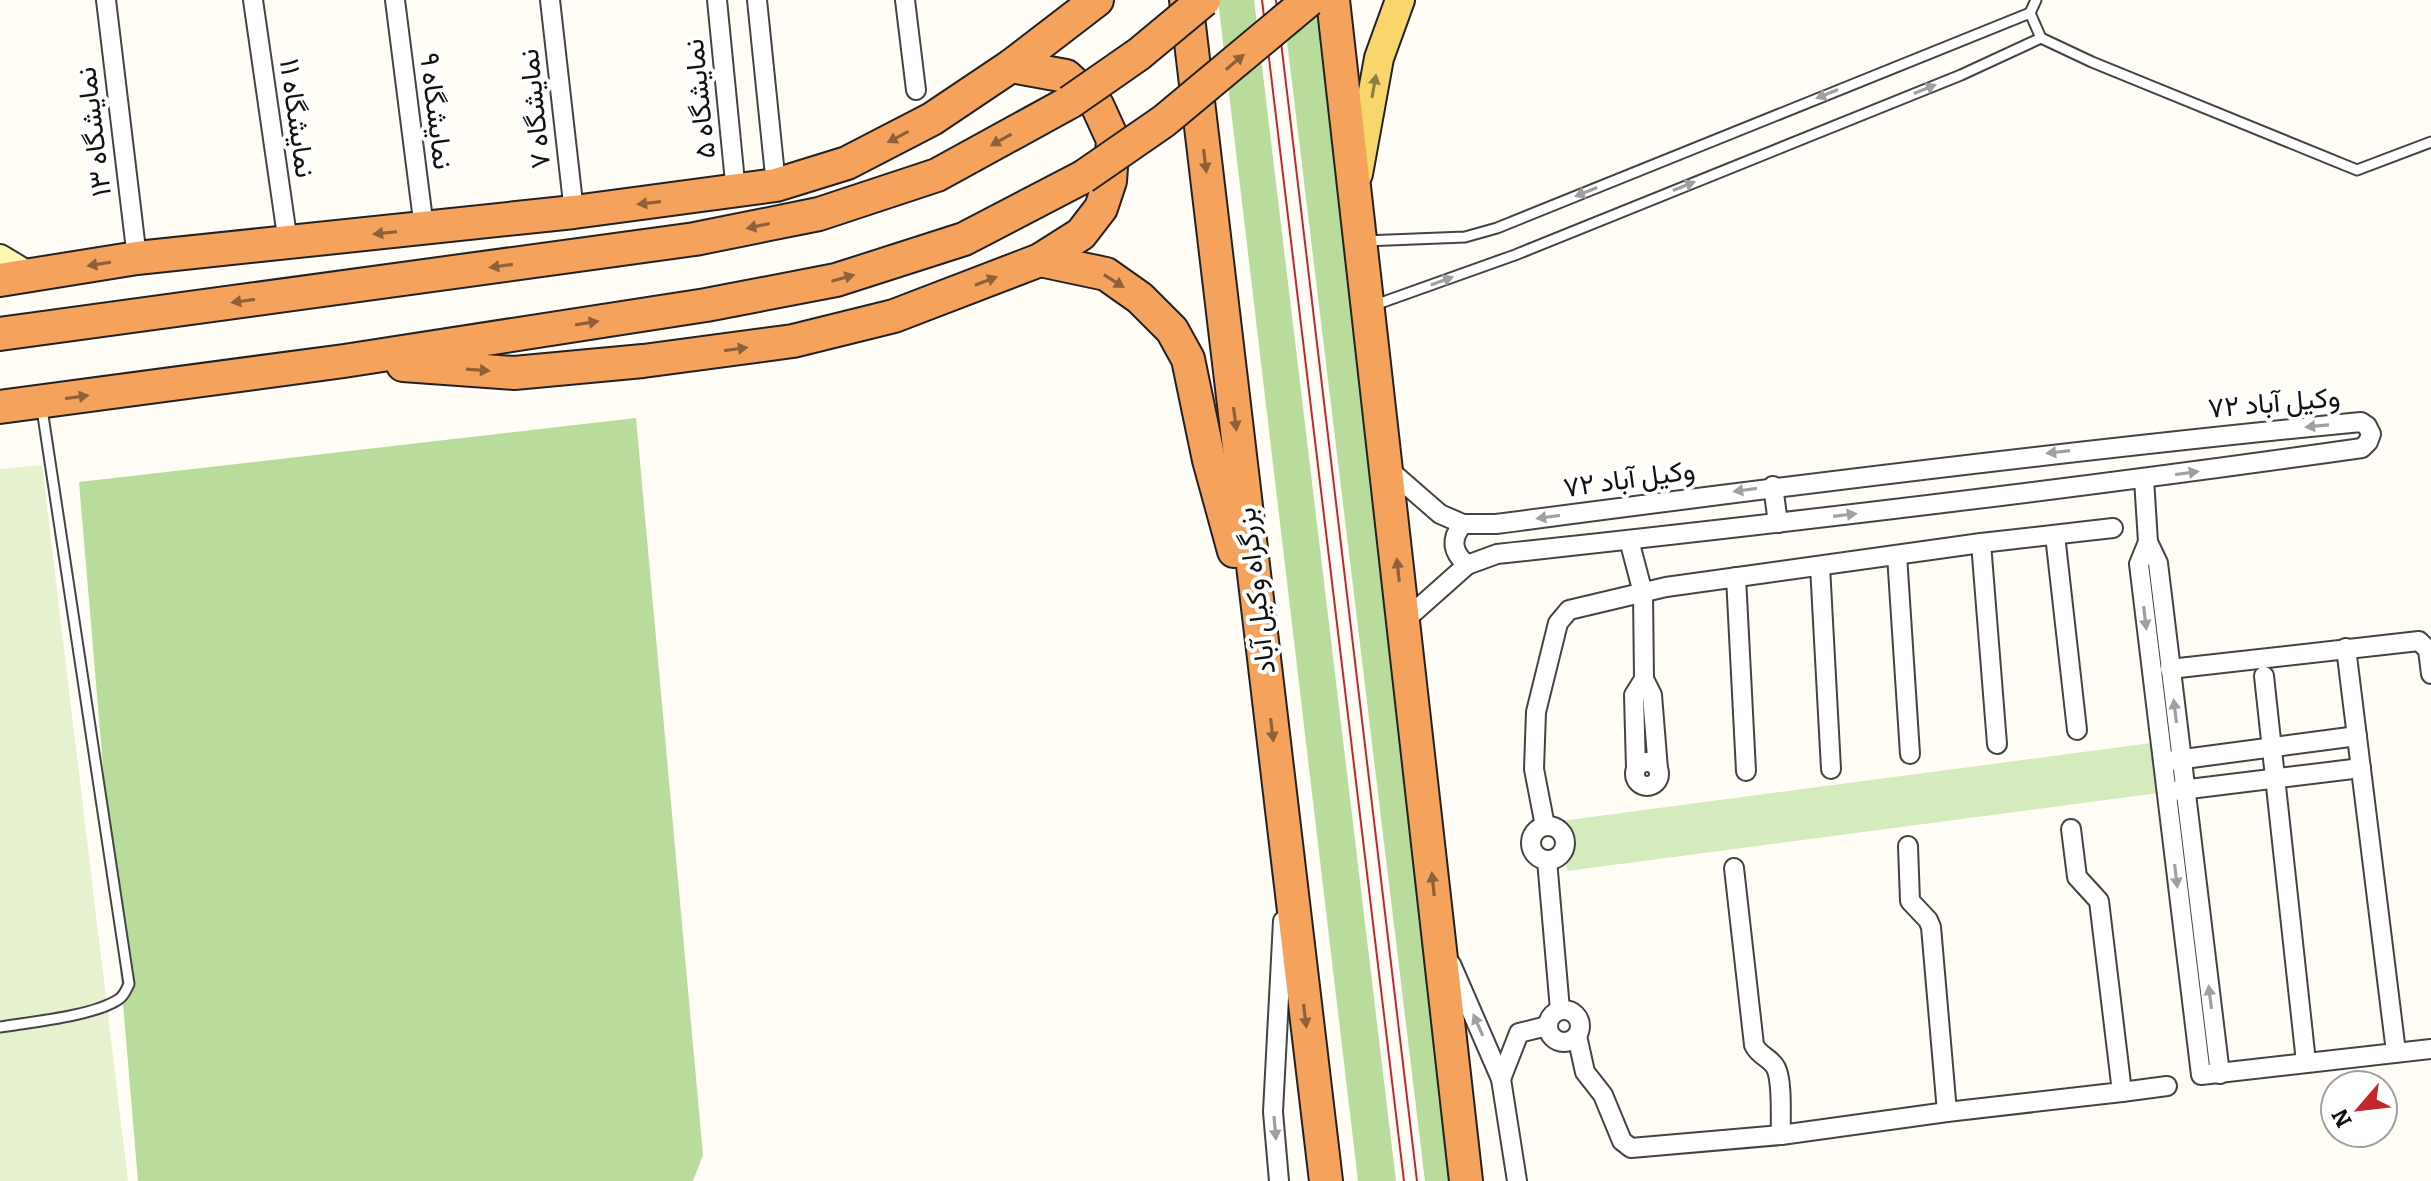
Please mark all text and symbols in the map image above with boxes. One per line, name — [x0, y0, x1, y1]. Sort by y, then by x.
street label: نمایشگاه ۵ — [677, 37, 722, 161]
street label: نمایشگاه ۷ — [512, 47, 557, 171]
street label: نمایشگاه ۹ — [413, 51, 460, 171]
one-way arrow — [1224, 54, 1244, 71]
street label: نمایشگاه ۱۱ — [273, 56, 322, 180]
street label: نمایشگاه ۱۳ — [69, 65, 118, 199]
one-way arrow — [1368, 73, 1380, 98]
one-way arrow — [1913, 82, 1937, 95]
one-way arrow — [1815, 88, 1839, 101]
one-way arrow — [886, 130, 909, 143]
one-way arrow — [990, 133, 1013, 147]
one-way arrow — [1198, 149, 1211, 174]
one-way arrow — [1672, 180, 1696, 193]
one-way arrow — [1574, 186, 1598, 199]
one-way arrow — [636, 196, 661, 209]
one-way arrow — [745, 220, 770, 233]
one-way arrow — [372, 226, 397, 239]
one-way arrow — [86, 258, 111, 271]
one-way arrow — [488, 260, 513, 273]
one-way arrow — [832, 271, 856, 284]
one-way arrow — [1104, 273, 1125, 288]
one-way arrow — [974, 274, 998, 287]
one-way arrow — [1430, 274, 1454, 286]
one-way arrow — [231, 294, 256, 307]
one-way arrow — [575, 316, 600, 329]
one-way arrow — [724, 342, 749, 355]
one-way arrow — [466, 364, 491, 377]
street label: ۷۲ وکیل آباد — [2207, 380, 2342, 426]
one-way arrow — [65, 390, 90, 403]
one-way arrow — [1229, 407, 1242, 432]
one-way arrow — [2304, 420, 2329, 433]
one-way arrow — [2045, 446, 2070, 459]
street label: ۷۲ وکیل آباد — [1561, 453, 1697, 505]
one-way arrow — [2174, 466, 2199, 479]
one-way arrow — [1732, 484, 1757, 497]
street label: بزرگراه وکیل آباد — [1229, 505, 1283, 676]
one-way arrow — [1833, 509, 1858, 522]
one-way arrow — [1535, 511, 1560, 524]
one-way arrow — [1391, 557, 1404, 582]
one-way arrow — [2139, 606, 2152, 631]
one-way arrow — [2169, 698, 2182, 723]
one-way arrow — [1265, 718, 1278, 743]
one-way arrow — [2170, 864, 2183, 889]
one-way arrow — [1426, 871, 1439, 896]
one-way arrow — [2204, 984, 2217, 1009]
one-way arrow — [1299, 1004, 1312, 1029]
one-way arrow — [1471, 1013, 1484, 1037]
north arrow — [2319, 1069, 2399, 1149]
text: N — [2326, 1104, 2358, 1132]
one-way arrow — [1268, 1116, 1281, 1141]

